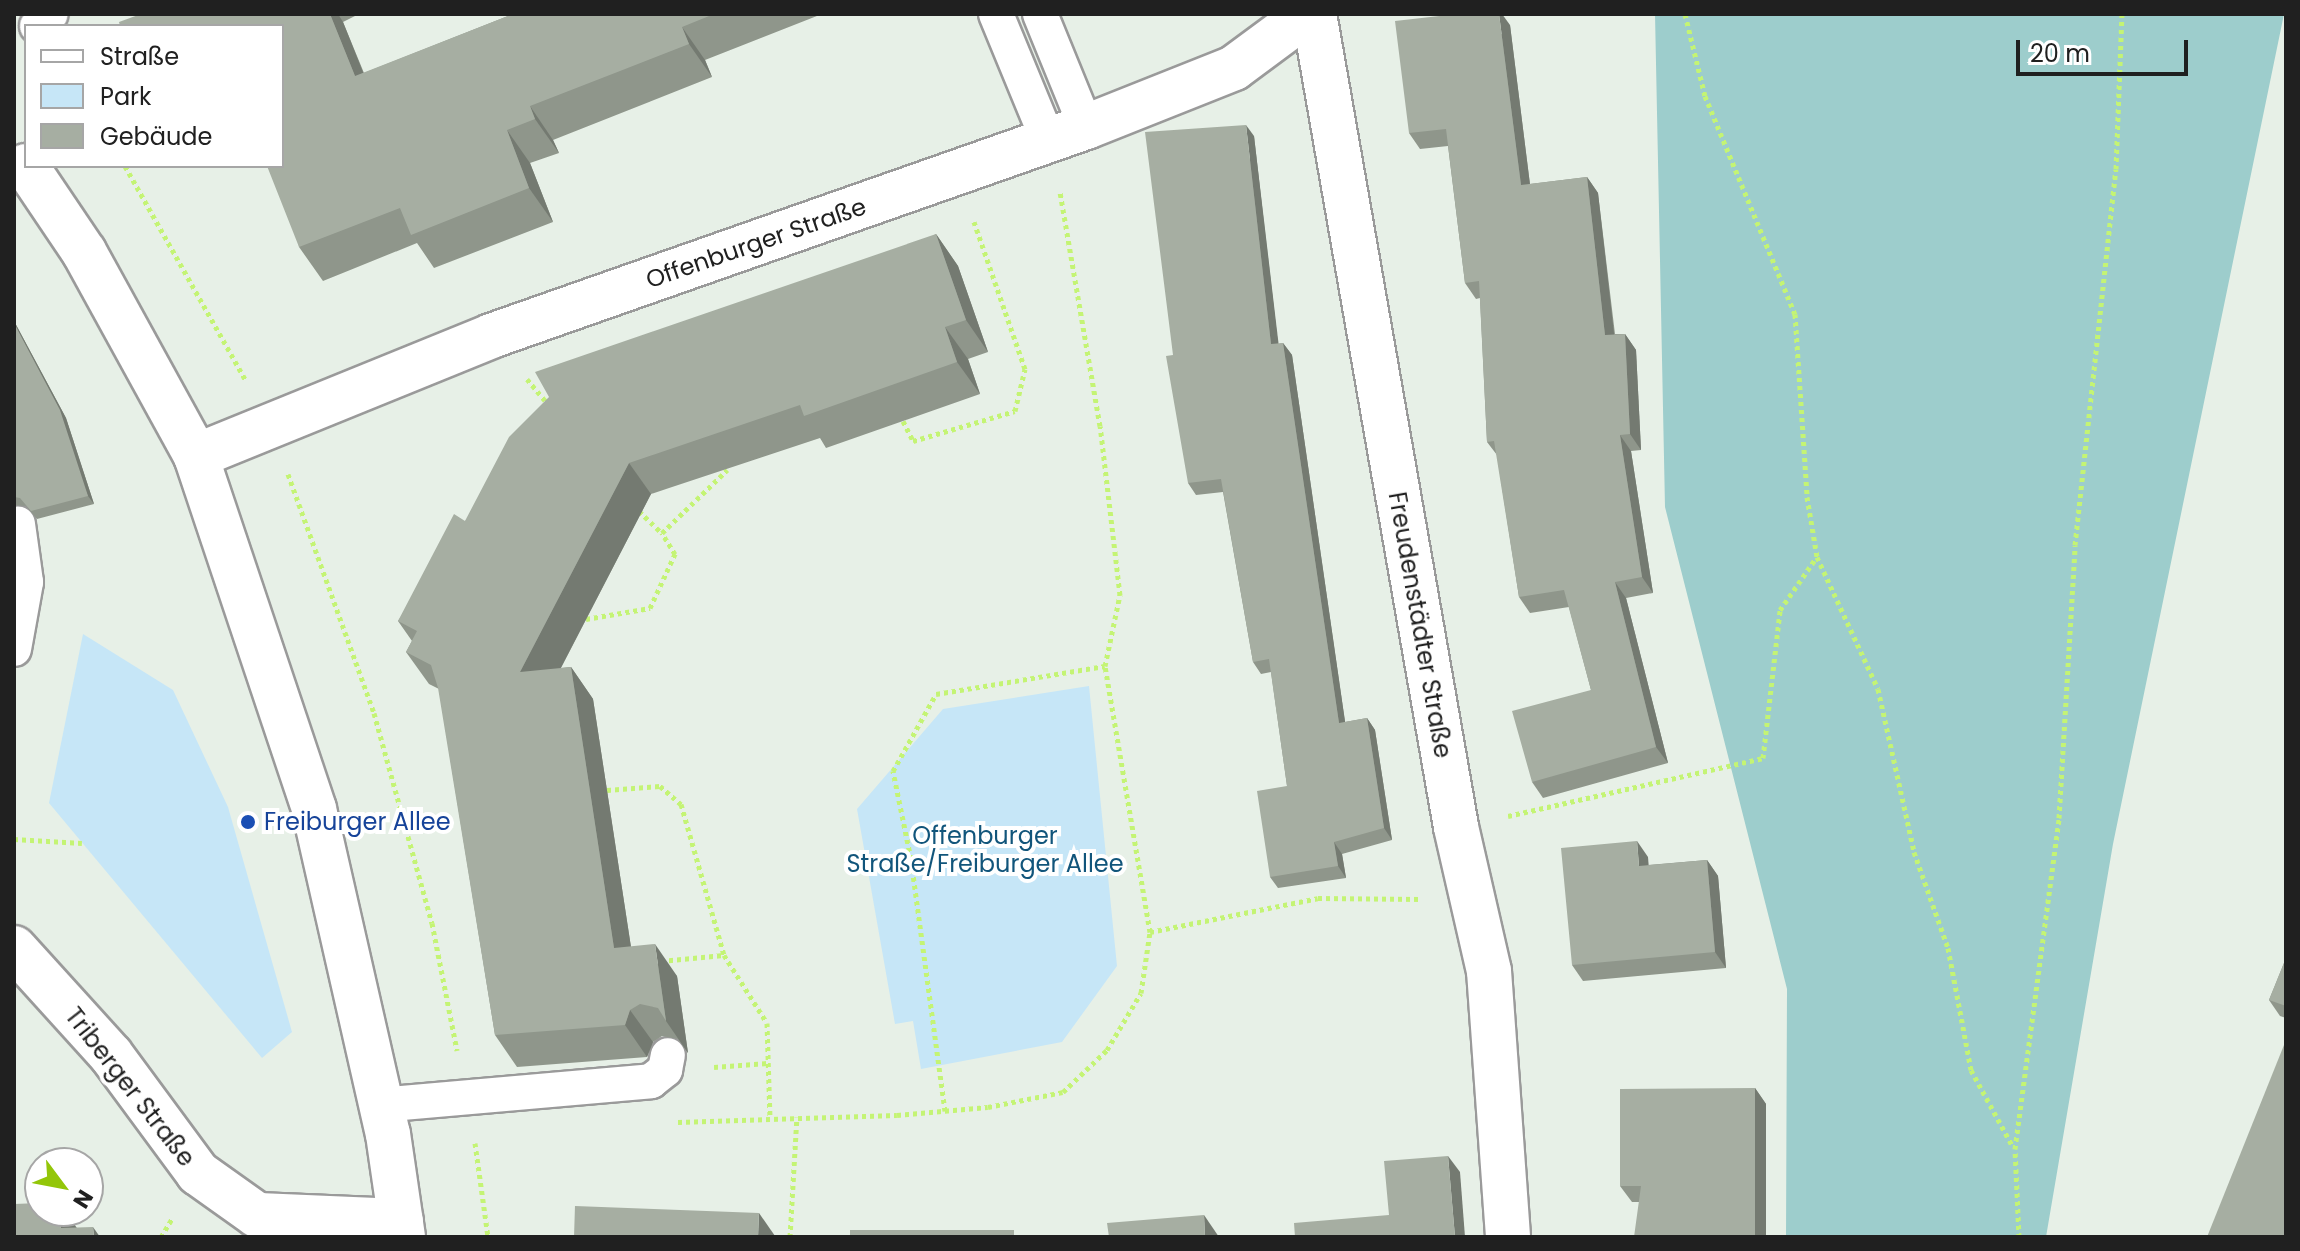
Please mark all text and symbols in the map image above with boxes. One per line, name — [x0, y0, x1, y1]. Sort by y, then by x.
legend — [24, 24, 284, 168]
scale bar — [2020, 24, 2192, 74]
text: 20 m — [2030, 37, 2090, 70]
text: Straße — [100, 40, 179, 73]
text: Park — [100, 80, 151, 113]
text: Gebäude — [100, 120, 212, 153]
street label: Offenburger Straße — [642, 192, 870, 294]
street label: Freudenstädter Straße — [1382, 490, 1458, 760]
place label: Freiburger Allee — [264, 808, 451, 836]
marker: Freiburger Allee — [239, 813, 257, 831]
park label: Offenburger Straße/Freiburger Allee — [846, 822, 1124, 878]
street label: Triberger Straße — [59, 1002, 201, 1172]
north arrow — [24, 1147, 104, 1227]
text: N — [66, 1184, 101, 1214]

